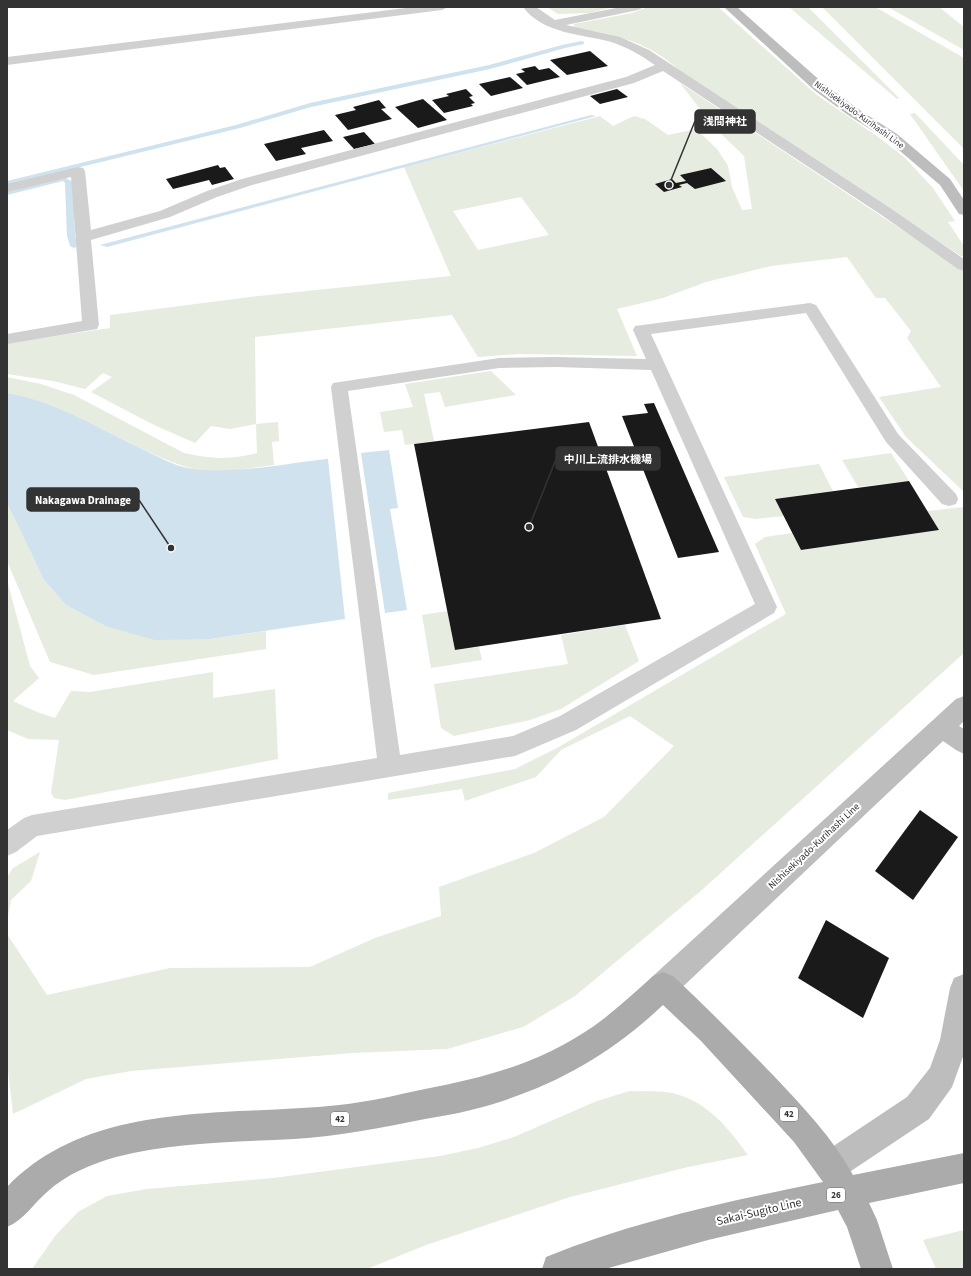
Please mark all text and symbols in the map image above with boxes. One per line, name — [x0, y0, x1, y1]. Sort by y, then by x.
street label: Nishisekiyado-Kurihashi Line — [811, 78, 907, 152]
callout: 浅間神社 — [695, 110, 755, 133]
text: 浅間神社 — [703, 114, 747, 129]
callout: 中川上流排水機場 — [556, 447, 660, 470]
text: 中川上流排水機場 — [564, 452, 652, 467]
callout: Nakagawa Drainage — [27, 488, 139, 511]
text: Nakagawa Drainage — [35, 493, 131, 508]
street label: Nishisekiyado-Kurihashi Line — [765, 800, 863, 892]
road number: 42 — [780, 1107, 798, 1121]
road number: 42 — [331, 1112, 349, 1126]
road number: 26 — [827, 1188, 845, 1202]
street label: Sakai-Sugito Line — [715, 1194, 803, 1230]

